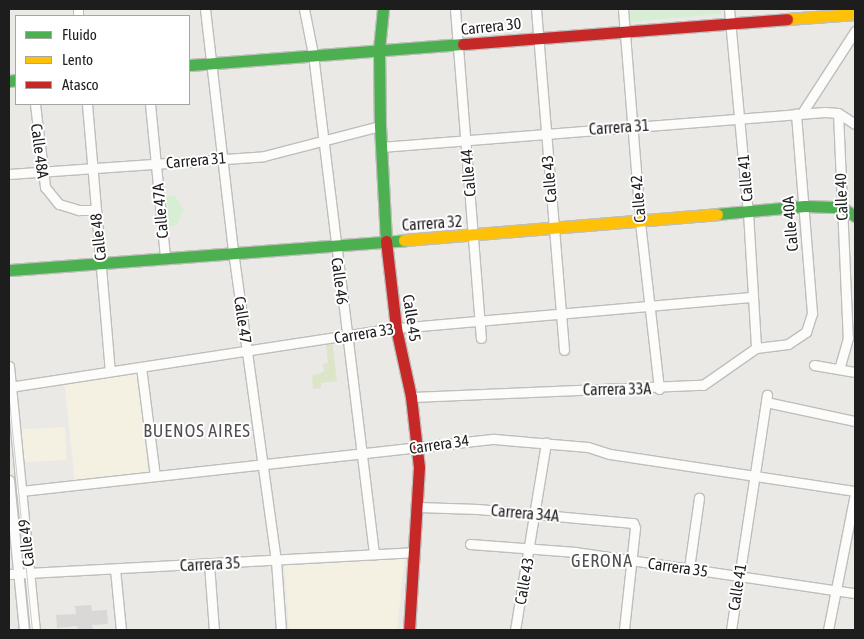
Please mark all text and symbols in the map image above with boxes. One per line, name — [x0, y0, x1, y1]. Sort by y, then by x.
street label: Carrera 30 — [460, 13, 522, 39]
legend — [15, 15, 190, 105]
text: Fluido — [62, 26, 97, 43]
text: Lento — [62, 51, 93, 68]
text: Atasco — [62, 76, 99, 93]
street label: Carrera 31 — [588, 115, 650, 139]
street label: Calle 48A — [27, 122, 53, 180]
street label: Carrera 31 — [165, 148, 227, 172]
street label: Calle 44 — [456, 149, 480, 197]
street label: Calle 41 — [733, 154, 757, 202]
street label: Calle 43 — [537, 155, 561, 203]
street label: Calle 40 — [831, 173, 851, 221]
street label: Calle 42 — [626, 175, 650, 223]
street label: Calle 47A — [148, 183, 172, 239]
street label: Calle 40A — [778, 196, 802, 252]
street label: Carrera 32 — [401, 211, 463, 235]
street label: Calle 48 — [86, 212, 110, 262]
street label: Calle 46 — [328, 256, 352, 306]
street label: Calle 45 — [399, 293, 425, 343]
street label: Calle 47 — [230, 295, 256, 345]
street label: Carrera 33 — [333, 319, 395, 347]
street label: Carrera 33A — [583, 379, 651, 399]
district label: BUENOS AIRES — [142, 420, 252, 442]
street label: Carrera 34 — [408, 430, 470, 458]
street label: Carrera 34A — [490, 500, 560, 526]
street label: Calle 49 — [14, 518, 38, 568]
district label: GERONA — [570, 550, 634, 572]
street label: Carrera 35 — [179, 553, 241, 575]
street label: Carrera 35 — [647, 553, 709, 581]
street label: Calle 43 — [510, 556, 538, 606]
street label: Calle 41 — [724, 562, 750, 612]

